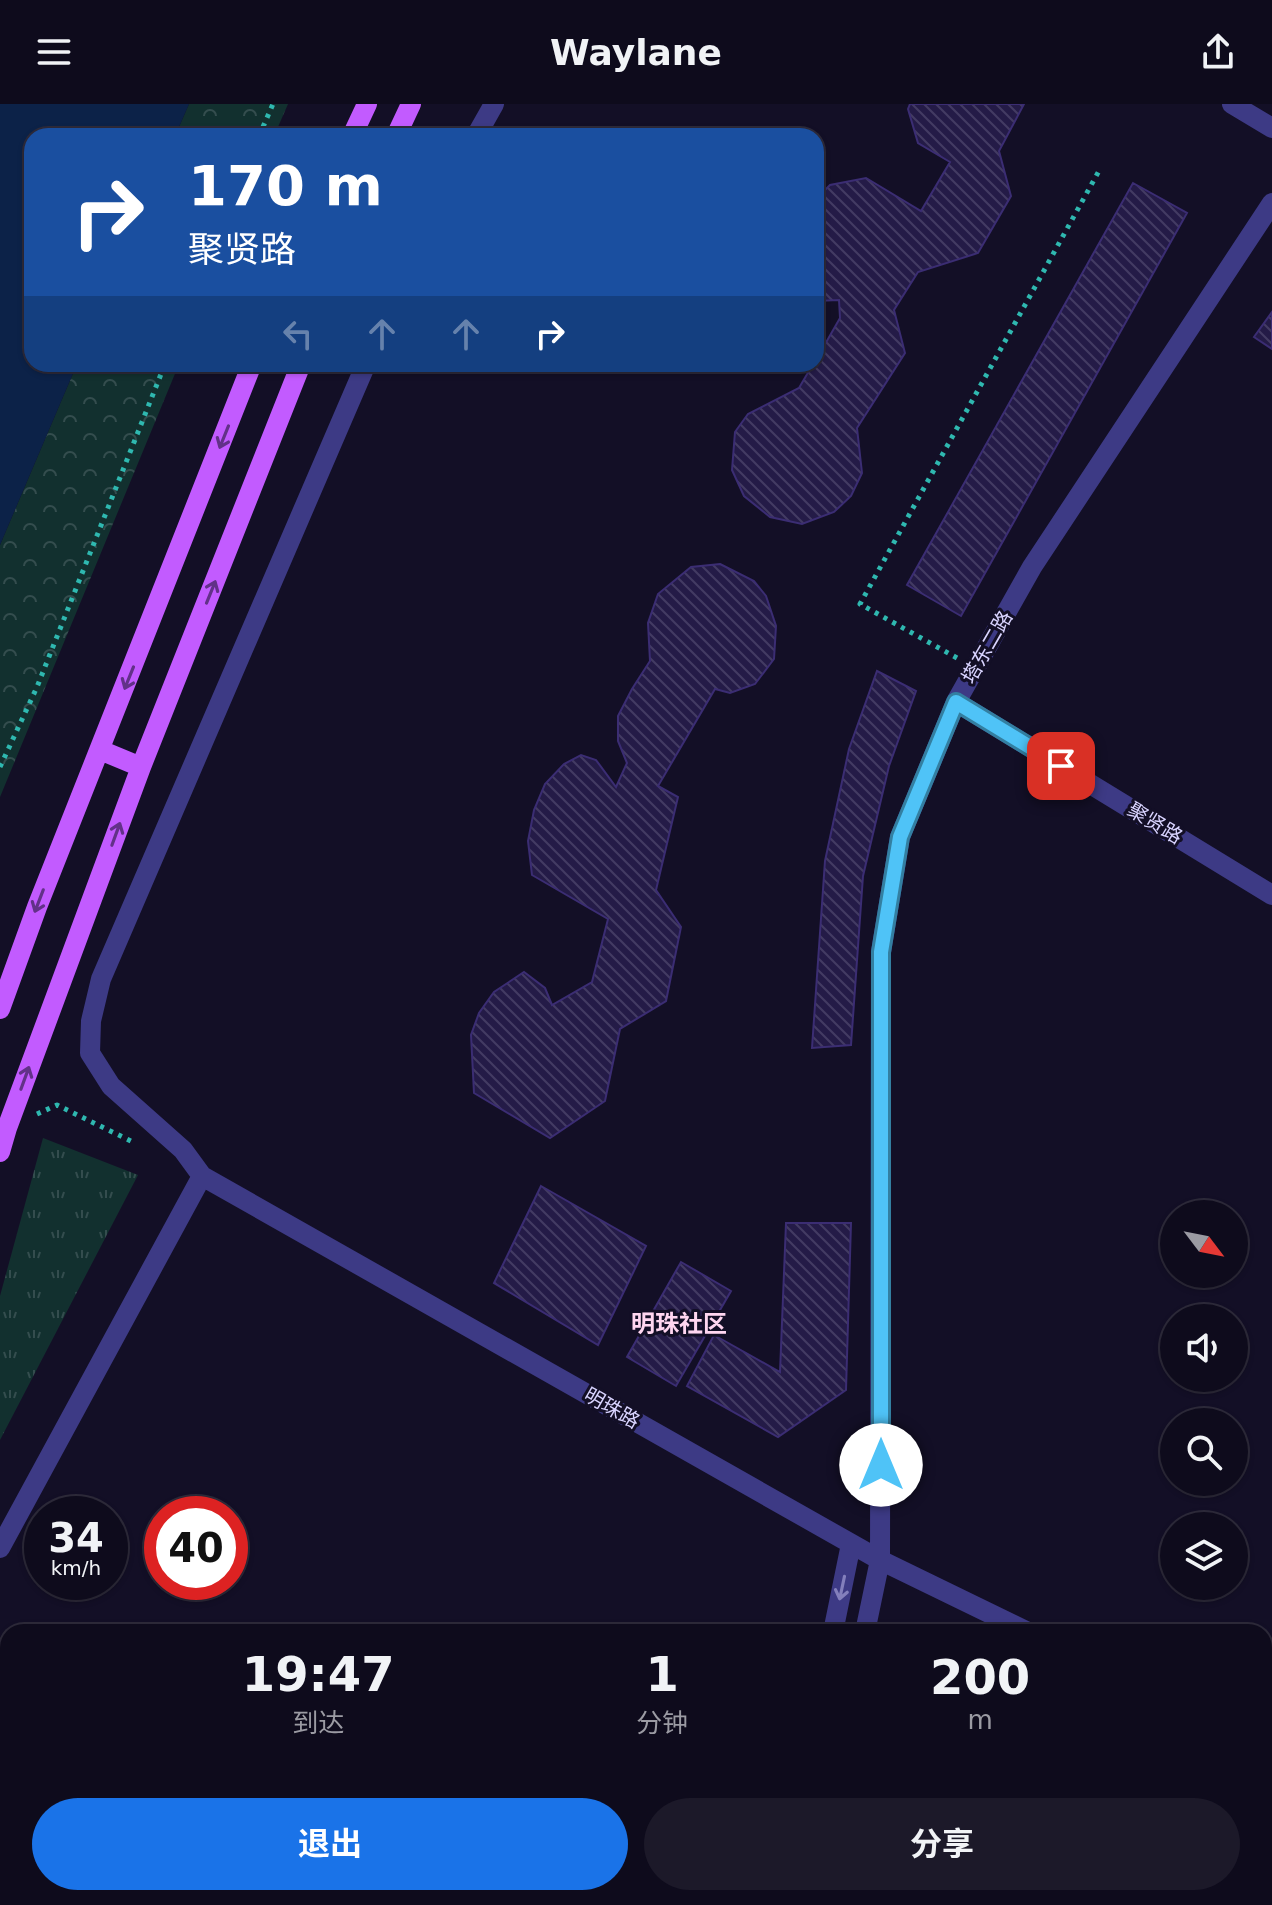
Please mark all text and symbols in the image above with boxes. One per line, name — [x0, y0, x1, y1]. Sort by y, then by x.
icon: menu — [32, 30, 76, 74]
icon: share — [1196, 30, 1240, 74]
text: Waylane — [550, 32, 722, 73]
text: 170 m — [188, 153, 383, 218]
icon: right — [56, 160, 160, 264]
text: 聚贤路 — [188, 229, 296, 270]
icon: left — [276, 312, 320, 356]
icon: ahead — [360, 312, 404, 356]
icon: ahead — [444, 312, 488, 356]
icon: right — [528, 312, 572, 356]
one-way arrow — [216, 424, 230, 449]
one-way arrow — [204, 580, 219, 605]
street label: 塔东二路 — [957, 606, 1017, 688]
one-way arrow — [120, 665, 135, 690]
pin — [1027, 732, 1095, 800]
icon: arrive — [1039, 744, 1083, 788]
street label: 聚贤路 — [1123, 797, 1187, 849]
one-way arrow — [110, 822, 124, 847]
one-way arrow — [31, 888, 45, 913]
one-way arrow — [19, 1066, 33, 1091]
north arrow — [1160, 1200, 1248, 1288]
map controls — [1160, 1200, 1248, 1600]
button: sound — [1160, 1304, 1248, 1392]
district label: 明珠社区 — [631, 1310, 727, 1338]
street label: 明珠路 — [580, 1383, 644, 1433]
button: search — [1160, 1408, 1248, 1496]
position arrow — [839, 1423, 923, 1507]
speed limit sign: 40 — [144, 1496, 248, 1600]
button: layers — [1160, 1512, 1248, 1600]
text: 34 — [48, 1515, 104, 1561]
text: km/h — [51, 1556, 101, 1580]
one-way arrow — [834, 1575, 849, 1600]
text: 19:47 — [242, 1646, 395, 1702]
text: 1 — [646, 1646, 679, 1702]
text: 200 — [930, 1649, 1030, 1705]
text: m — [967, 1705, 993, 1735]
text: 到达 — [292, 1708, 344, 1738]
text: 分钟 — [636, 1708, 688, 1738]
button: 退出 — [32, 1798, 628, 1890]
button: 分享 — [644, 1798, 1240, 1890]

